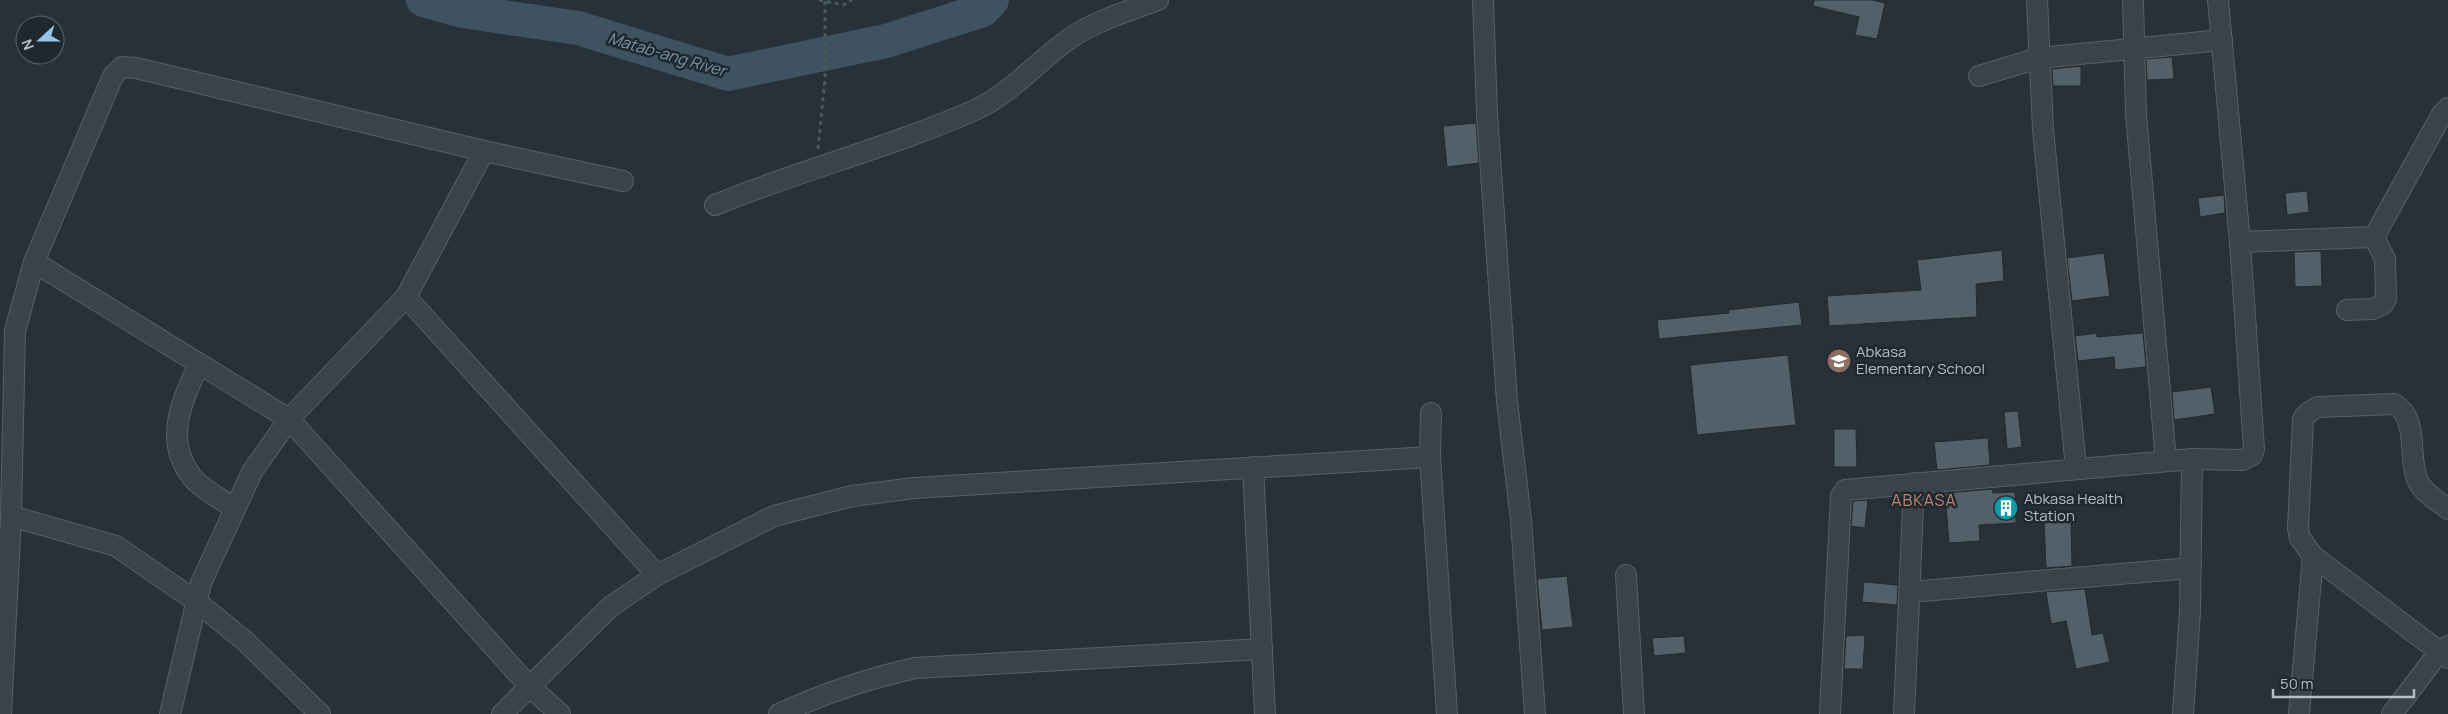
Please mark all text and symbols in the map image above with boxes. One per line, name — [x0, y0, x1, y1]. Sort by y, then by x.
north arrow — [15, 15, 65, 65]
water label: Matab-ang River — [606, 27, 731, 82]
text: N — [17, 37, 38, 53]
place label: Abkasa Elementary School — [1856, 341, 1985, 379]
school or university icon: Abkasa Elementary School — [1826, 348, 1852, 374]
place label: Abkasa Health Station — [2024, 488, 2123, 526]
district label: ABKASA — [1891, 489, 1957, 511]
building icon: Abkasa Health Station — [1993, 495, 2019, 521]
scale bar — [2273, 666, 2414, 698]
text: 50 m — [2280, 673, 2314, 694]

